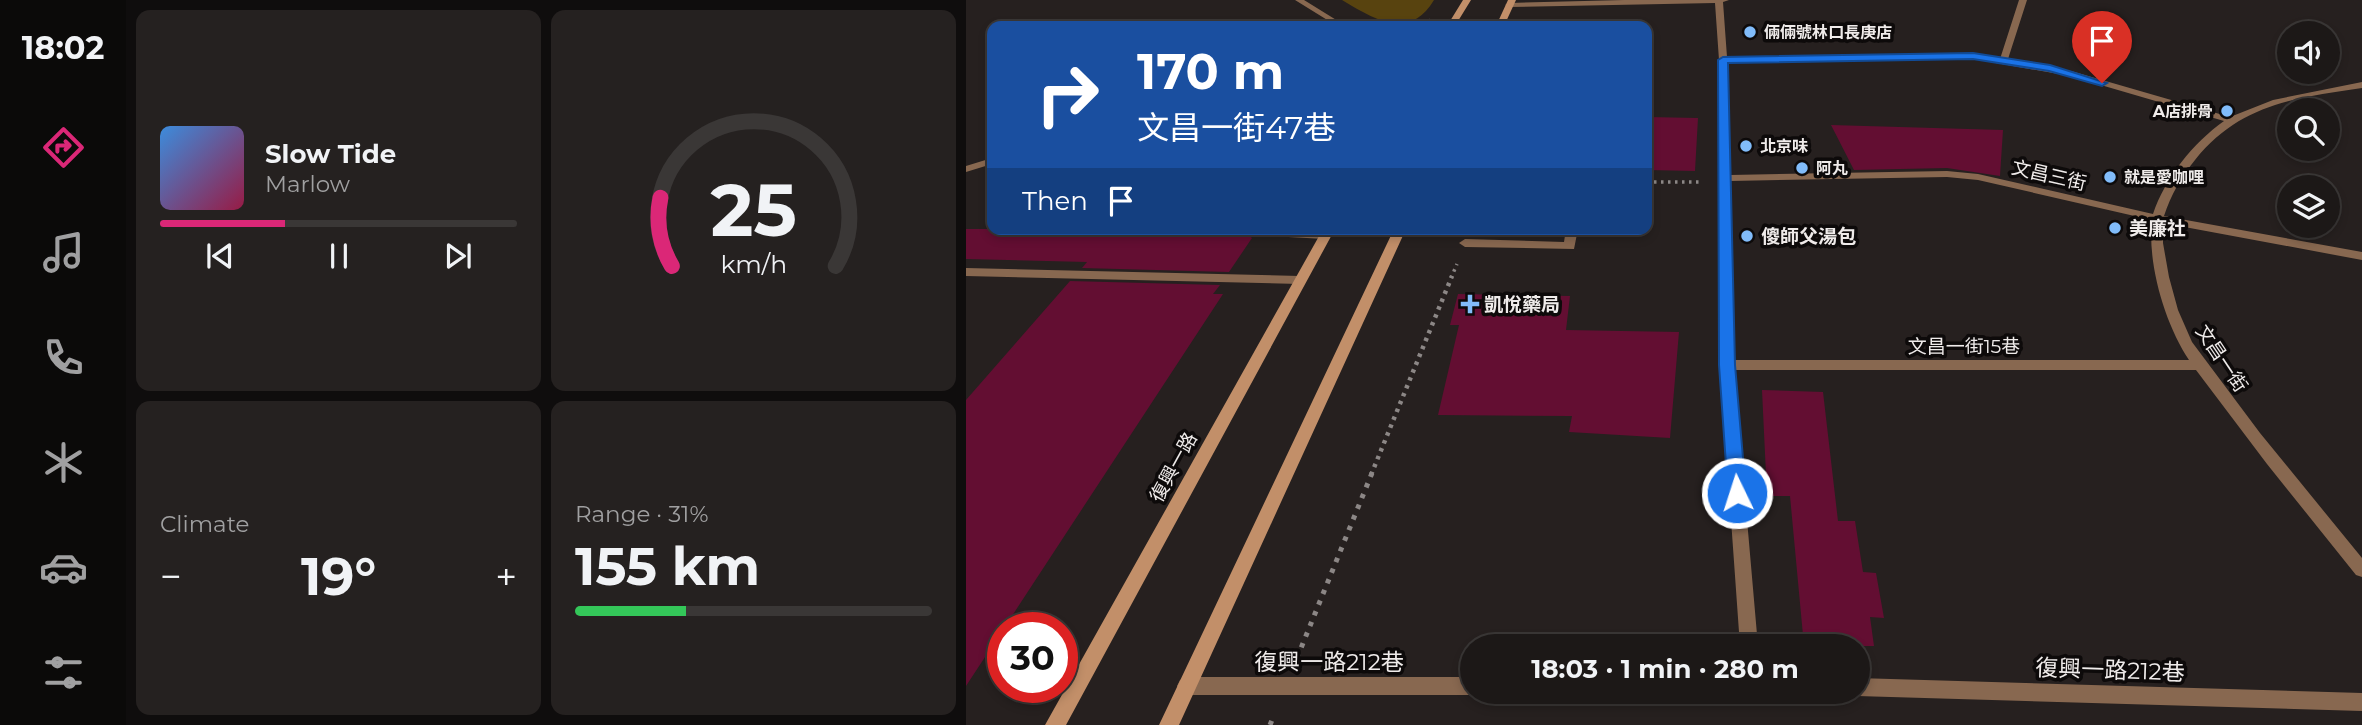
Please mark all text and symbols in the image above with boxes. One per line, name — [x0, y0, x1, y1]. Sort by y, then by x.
pin — [2072, 11, 2132, 83]
map controls — [2277, 21, 2340, 238]
button: sound — [2277, 21, 2340, 84]
icon: arrive — [2083, 22, 2121, 60]
place label: 倆倆號林口長庚店 — [1764, 23, 1892, 42]
marker: 倆倆號林口長庚店 — [1742, 24, 1758, 40]
text: 18:02 — [22, 28, 104, 67]
text: 170 m — [1137, 42, 1284, 101]
icon: right — [1022, 49, 1113, 140]
button: search — [2277, 98, 2340, 161]
place label: A店排骨 — [2152, 102, 2213, 121]
marker: A店排骨 — [2219, 103, 2235, 119]
text: 文昌一街47巷 — [1137, 108, 1335, 147]
icon: directions — [39, 123, 88, 172]
place label: 北京味 — [1760, 137, 1808, 156]
text: Slow Tide — [265, 138, 396, 170]
marker: 北京味 — [1738, 138, 1754, 154]
street label: 文昌三街 — [2009, 156, 2089, 195]
place label: 阿丸 — [1816, 159, 1848, 178]
marker: 阿丸 — [1794, 160, 1810, 176]
text: 25 — [710, 167, 797, 255]
place label: 就是愛咖哩 — [2124, 168, 2204, 187]
marker: 就是愛咖哩 — [2102, 169, 2118, 185]
text: Marlow — [265, 170, 350, 198]
button: layers — [2277, 175, 2340, 238]
icon: arrive — [1102, 182, 1140, 220]
text: Then — [1022, 185, 1088, 217]
place label: 美廉社 — [2129, 217, 2186, 240]
marker: 美廉社 — [2107, 220, 2123, 236]
place label: 傻師父湯包 — [1761, 225, 1856, 248]
icon: music — [39, 228, 88, 277]
marker: 傻師父湯包 — [1739, 228, 1755, 244]
icon: previous — [201, 237, 239, 275]
icon: pause — [320, 237, 358, 275]
icon: next — [439, 237, 477, 275]
text: km/h — [720, 249, 787, 279]
place label: 凱悅藥局 — [1484, 293, 1560, 316]
marker: 凱悅藥局 — [1462, 296, 1478, 312]
street label: 文昌一街 — [2191, 320, 2252, 396]
icon: phone — [39, 333, 88, 382]
street label: 文昌一街15巷 — [1908, 335, 2020, 358]
street label: 復興一路 — [1145, 428, 1202, 506]
icon: climate — [39, 438, 88, 487]
position arrow — [1700, 456, 1774, 530]
text: Range · 31% — [575, 500, 708, 528]
text: Climate — [160, 510, 249, 538]
text: 155 km — [575, 535, 760, 598]
icon: car — [39, 543, 88, 592]
text: 19° — [301, 545, 376, 608]
text: − — [160, 553, 182, 600]
text: + — [495, 553, 517, 600]
speed limit sign: 30 — [987, 612, 1078, 703]
icon: filters — [39, 648, 88, 697]
street label: 復興一路212巷 — [1254, 648, 1404, 676]
text: 18:03 · 1 min · 280 m — [1531, 653, 1799, 685]
street label: 復興一路212巷 — [2035, 653, 2185, 687]

